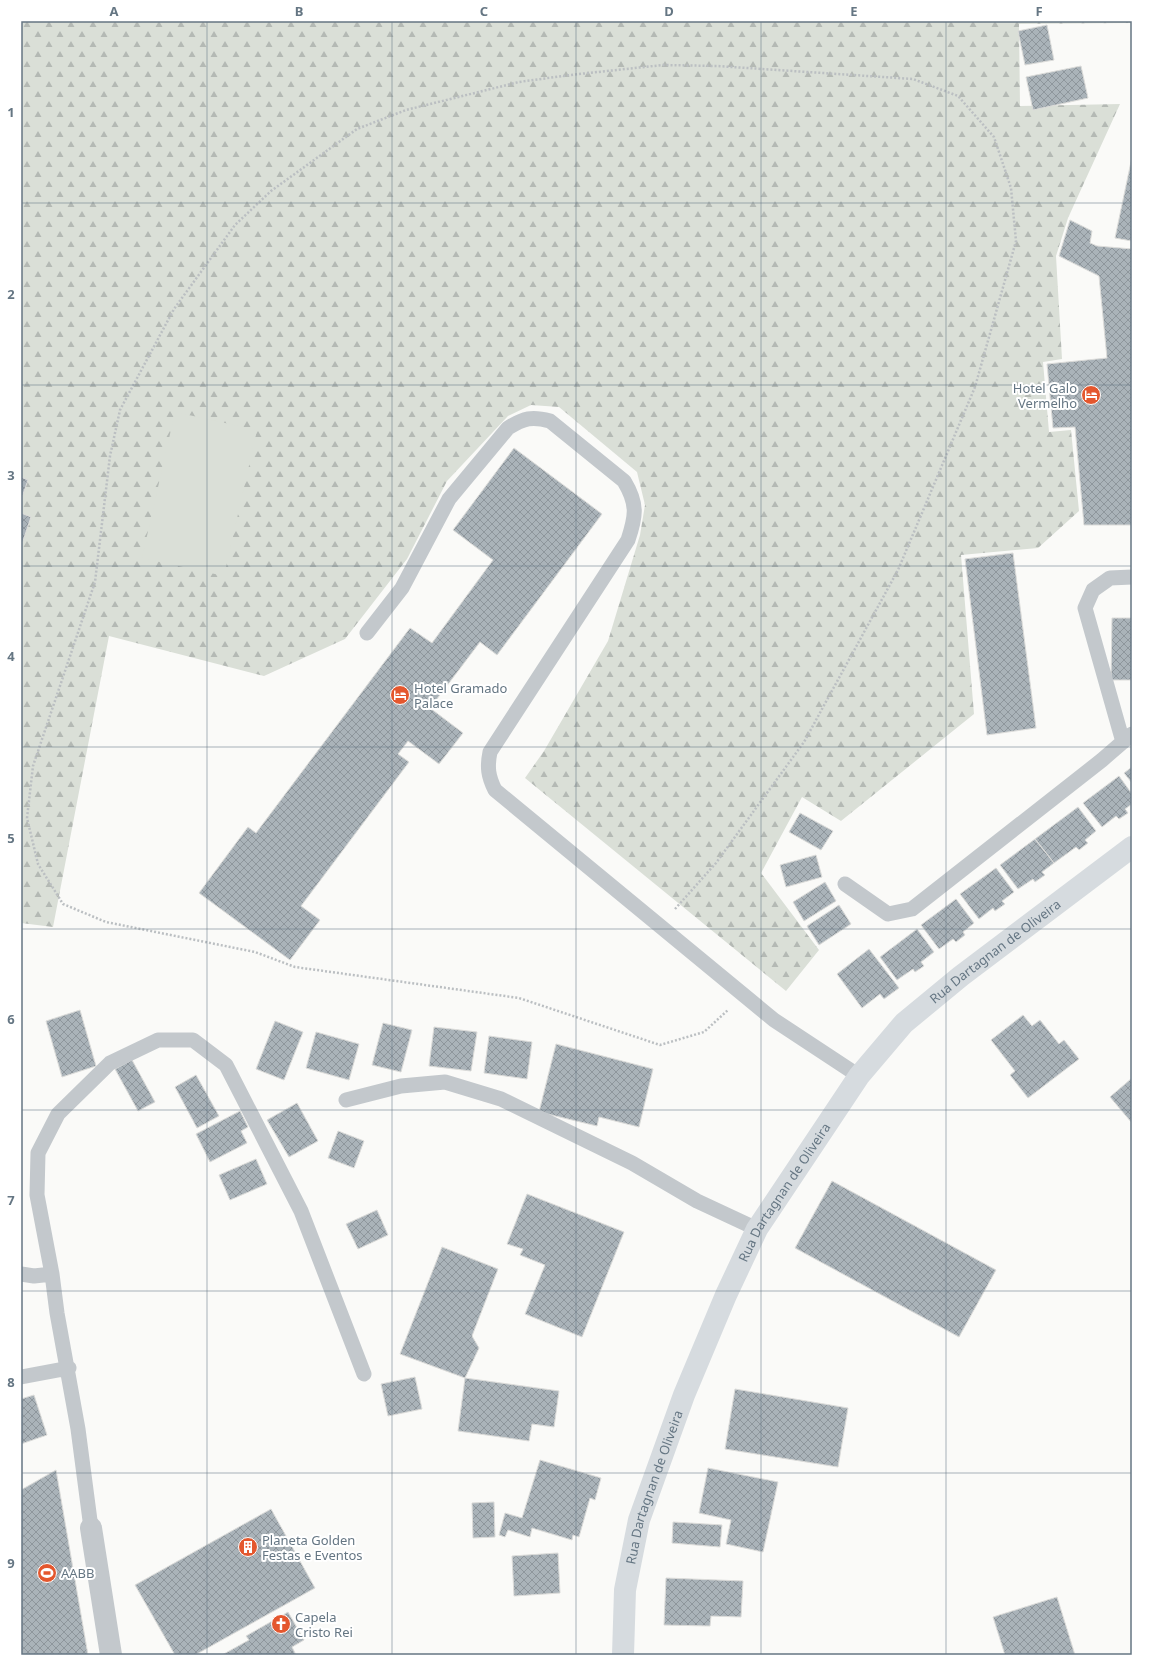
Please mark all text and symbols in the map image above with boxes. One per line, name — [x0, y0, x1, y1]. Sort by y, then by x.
text: A — [110, 2, 119, 20]
text: B — [295, 2, 303, 20]
text: C — [480, 2, 488, 20]
text: D — [664, 2, 674, 20]
text: E — [850, 2, 858, 20]
text: F — [1035, 2, 1043, 20]
text: 1 — [7, 103, 15, 121]
text: 2 — [7, 285, 15, 303]
place label: Hotel Galo Vermelho — [1013, 379, 1077, 412]
hotel icon: Hotel Galo Vermelho — [1080, 384, 1102, 406]
text: 3 — [7, 466, 15, 484]
text: 4 — [7, 647, 15, 665]
place label: Hotel Gramado Palace — [414, 679, 508, 712]
hotel icon: Hotel Gramado Palace — [389, 684, 411, 706]
text: 5 — [7, 829, 15, 847]
street label: Rua Dartagnan de Oliveira — [926, 895, 1064, 1007]
text: 6 — [7, 1010, 15, 1028]
street label: Rua Dartagnan de Oliveira — [734, 1119, 834, 1265]
text: 7 — [7, 1191, 15, 1209]
text: 8 — [7, 1373, 15, 1391]
street label: Rua Dartagnan de Oliveira — [621, 1408, 687, 1566]
place label: Planeta Golden Festas e Eventos — [262, 1531, 363, 1564]
building icon: Planeta Golden Festas e Eventos — [237, 1536, 259, 1558]
text: 9 — [7, 1554, 15, 1572]
sports icon: AABB — [36, 1562, 58, 1584]
place label: AABB — [61, 1564, 95, 1582]
place label: Capela Cristo Rei — [295, 1608, 353, 1641]
church icon: Capela Cristo Rei — [270, 1613, 292, 1635]

